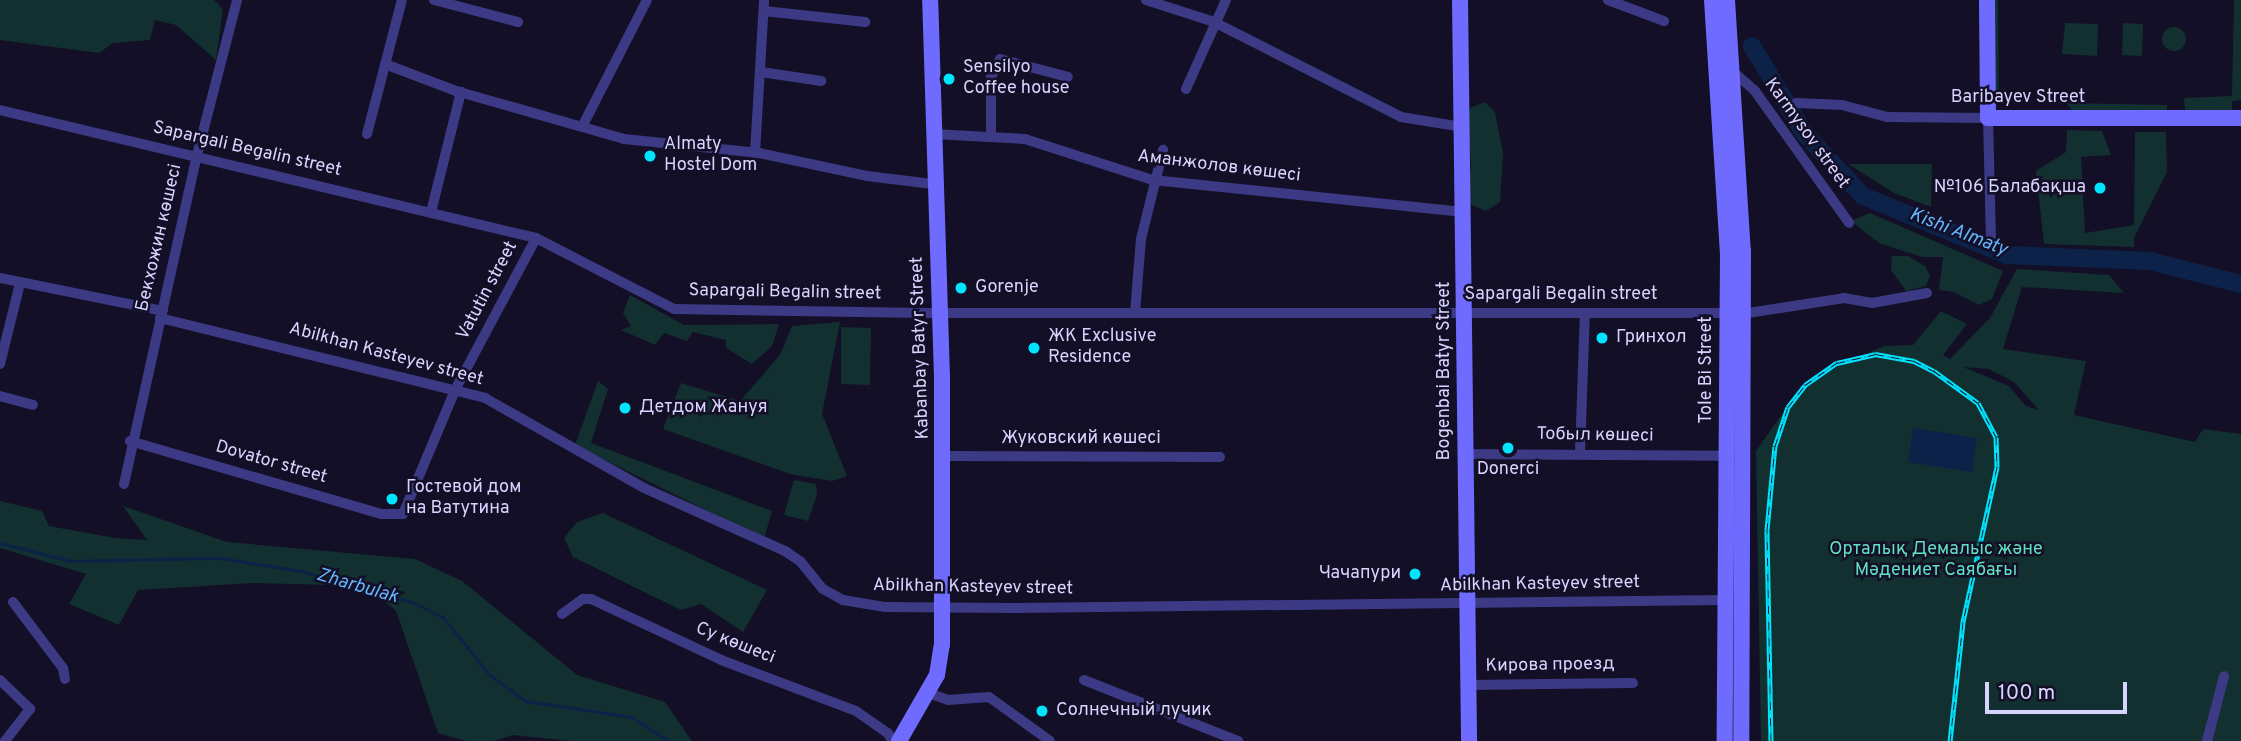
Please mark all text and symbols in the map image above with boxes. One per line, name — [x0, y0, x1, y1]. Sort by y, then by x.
place label: Sensilyo Coffee house — [963, 58, 1069, 100]
marker: Sensilyo Coffee house — [941, 71, 957, 87]
street label: Karmysov street — [1759, 74, 1853, 194]
street label: Baribayev Street — [1951, 87, 2085, 109]
street label: Sapargali Begalin street — [151, 118, 343, 182]
place label: Almaty Hostel Dom — [664, 135, 757, 178]
street label: Аманжолов көшесі — [1136, 146, 1302, 188]
marker: Almaty Hostel Dom — [642, 148, 658, 164]
street label: Бекхожин көшесі — [133, 162, 187, 314]
place label: №106 Балабақша — [1934, 177, 2086, 199]
marker: №106 Балабақша — [2092, 180, 2108, 196]
water label: Kіshі Almaty — [1906, 204, 2010, 262]
street label: Vatutin street — [453, 238, 523, 344]
street label: Kabanbay Batyr Street — [907, 256, 935, 440]
place label: Gorenje — [975, 277, 1039, 299]
marker: Gorenje — [953, 280, 969, 296]
street label: Sapargali Begalin street — [688, 281, 882, 305]
street label: Bogenbai Batyr Street — [1434, 281, 1456, 461]
street label: Sapargali Begalin street — [1465, 284, 1657, 306]
street label: Tole Bi Street — [1696, 316, 1718, 424]
street label: Abilkhan Kasteyev street — [287, 319, 485, 391]
place label: ЖК Exclusive Residence — [1048, 327, 1156, 370]
place label: Гринхол — [1616, 327, 1687, 349]
marker: Гринхол — [1594, 330, 1610, 346]
marker: ЖК Exclusive Residence — [1026, 340, 1042, 356]
place label: Детдом Жануя — [639, 397, 768, 419]
marker: Детдом Жануя — [617, 400, 633, 416]
street label: Тобыл көшесі — [1536, 424, 1654, 448]
street label: Жуковский көшесі — [1001, 428, 1161, 450]
street label: Dovator street — [213, 437, 329, 489]
marker: Donerci — [1500, 440, 1516, 456]
place label: Donerci — [1477, 459, 1539, 481]
place label: Гостевой дом на Ватутина — [406, 478, 521, 520]
marker: Гостевой дом на Ватутина — [384, 491, 400, 507]
park label: Орталық Демалыс және Мәдениет Саябағы — [1829, 540, 2043, 582]
place label: Чачапури — [1319, 563, 1401, 585]
water label: Zharbulak — [314, 564, 400, 610]
marker: Чачапури — [1407, 566, 1423, 582]
street label: Abilkhan Kasteyev street — [1440, 572, 1640, 598]
street label: Abilkhan Kasteyev street — [873, 575, 1073, 601]
street label: Су көшесі — [692, 618, 778, 670]
street label: Кирова проезд — [1485, 654, 1615, 678]
scale bar — [1989, 668, 2131, 712]
text: 100 m — [1998, 680, 2055, 707]
place label: Солнечный лучик — [1056, 700, 1212, 722]
marker: Солнечный лучик — [1034, 703, 1050, 719]

